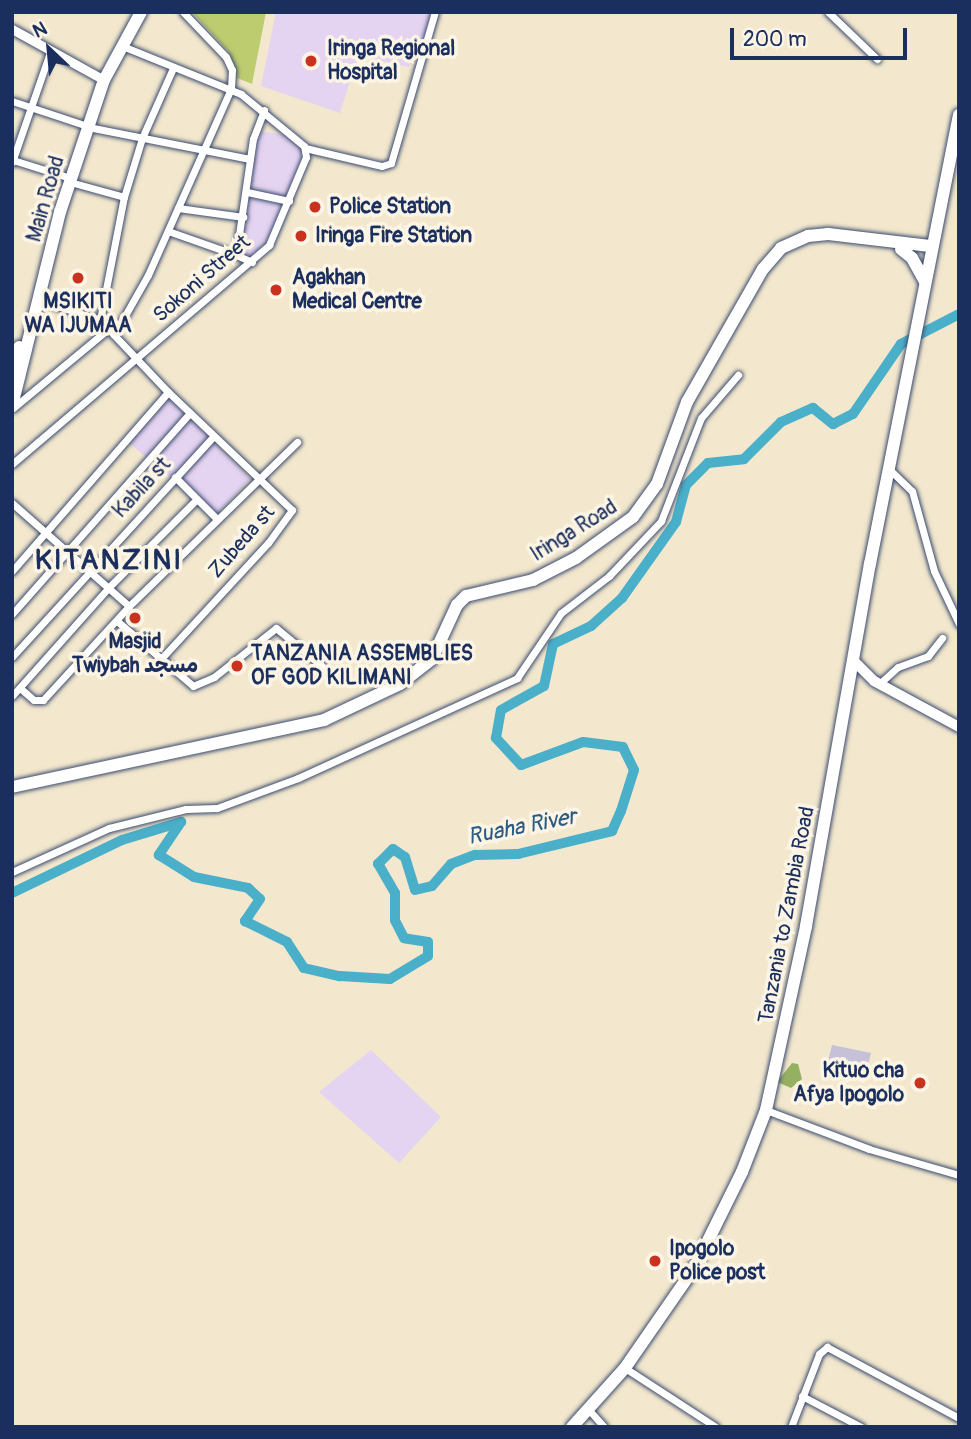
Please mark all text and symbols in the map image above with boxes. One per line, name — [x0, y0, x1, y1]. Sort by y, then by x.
north arrow — [14, 14, 84, 84]
scale bar — [733, 14, 910, 58]
text: N — [29, 17, 51, 44]
text: 200 m — [743, 26, 807, 53]
place label: Iringa Regional Hospital — [327, 36, 455, 86]
marker: Iringa Regional Hospital — [301, 51, 321, 71]
street label: Main Road — [22, 153, 70, 245]
place label: Police Station — [329, 194, 451, 220]
marker: Police Station — [307, 199, 323, 215]
place label: Iringa Fire Station — [315, 223, 472, 249]
marker: Iringa Fire Station — [293, 228, 309, 244]
street label: Sokoni Street — [148, 230, 256, 328]
place label: Agakhan Medical Centre — [292, 265, 422, 315]
marker: MSIKITI WA IJUMAA — [70, 270, 86, 286]
marker: Agakhan Medical Centre — [266, 280, 286, 300]
place label: MSIKITI WA IJUMAA — [24, 289, 132, 339]
street label: Kabila st — [108, 452, 176, 524]
street label: Iringa Road — [526, 495, 622, 567]
street label: Zubeda st — [204, 501, 280, 583]
district label: KITANZINI — [36, 544, 182, 578]
marker: Masjid Twiybah مسجد — [127, 610, 143, 626]
place label: Masjid Twiybah مسجد — [72, 629, 198, 679]
place label: TANZANIA ASSEMBLIES OF GOD KILIMANI — [251, 641, 473, 691]
marker: TANZANIA ASSEMBLIES OF GOD KILIMANI — [229, 658, 245, 674]
water label: Ruaha River — [465, 803, 579, 851]
street label: Tanzania to Zambia Road — [754, 804, 820, 1026]
place label: Kituo cha Afya Ipogolo — [793, 1058, 904, 1108]
marker: Kituo cha Afya Ipogolo — [910, 1073, 930, 1093]
place label: Ipogolo Police post — [669, 1236, 765, 1286]
marker: Ipogolo Police post — [647, 1253, 663, 1269]

